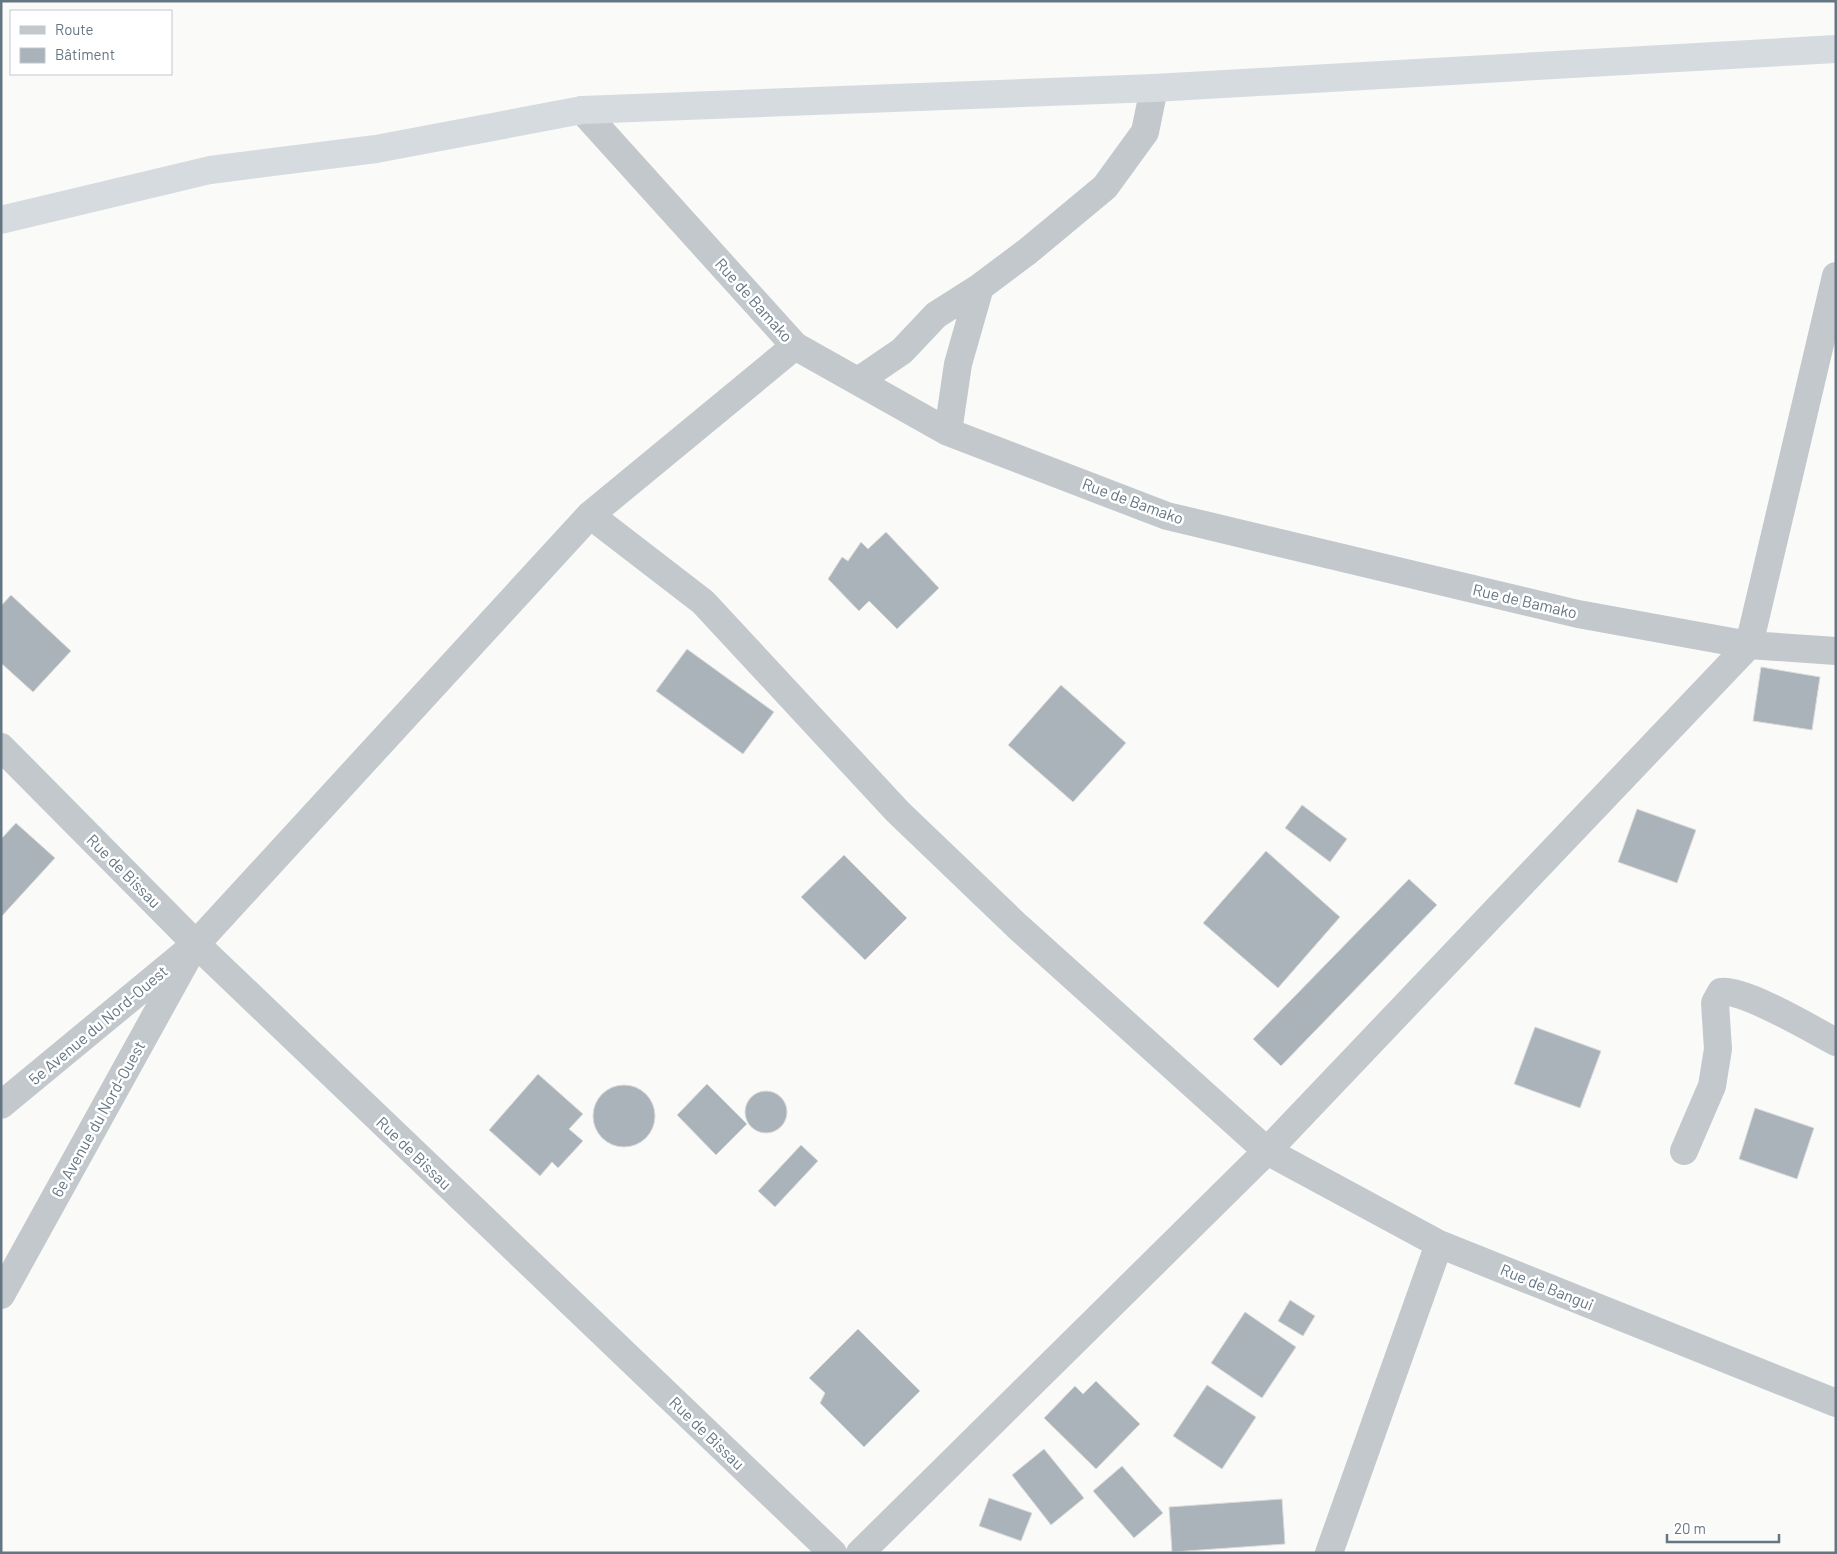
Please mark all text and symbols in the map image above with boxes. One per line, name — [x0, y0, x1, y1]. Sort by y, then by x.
legend — [10, 10, 172, 75]
text: Route — [55, 20, 94, 38]
text: Bâtiment — [55, 45, 115, 63]
street label: Rue de Bamako — [712, 254, 797, 346]
street label: Rue de Bamako — [1080, 473, 1186, 528]
street label: Rue de Bamako — [1471, 579, 1579, 622]
street label: Rue de Bissau — [83, 830, 165, 912]
street label: 5e Avenue du Nord-Ouest — [24, 961, 171, 1088]
street label: 6e Avenue du Nord-Ouest — [47, 1038, 148, 1200]
street label: Rue de Bissau — [373, 1112, 456, 1193]
street label: Rue de Bangui — [1498, 1259, 1596, 1314]
street label: Rue de Bissau — [666, 1392, 749, 1473]
scale bar — [1667, 1512, 1780, 1544]
text: 20 m — [1674, 1519, 1706, 1537]

